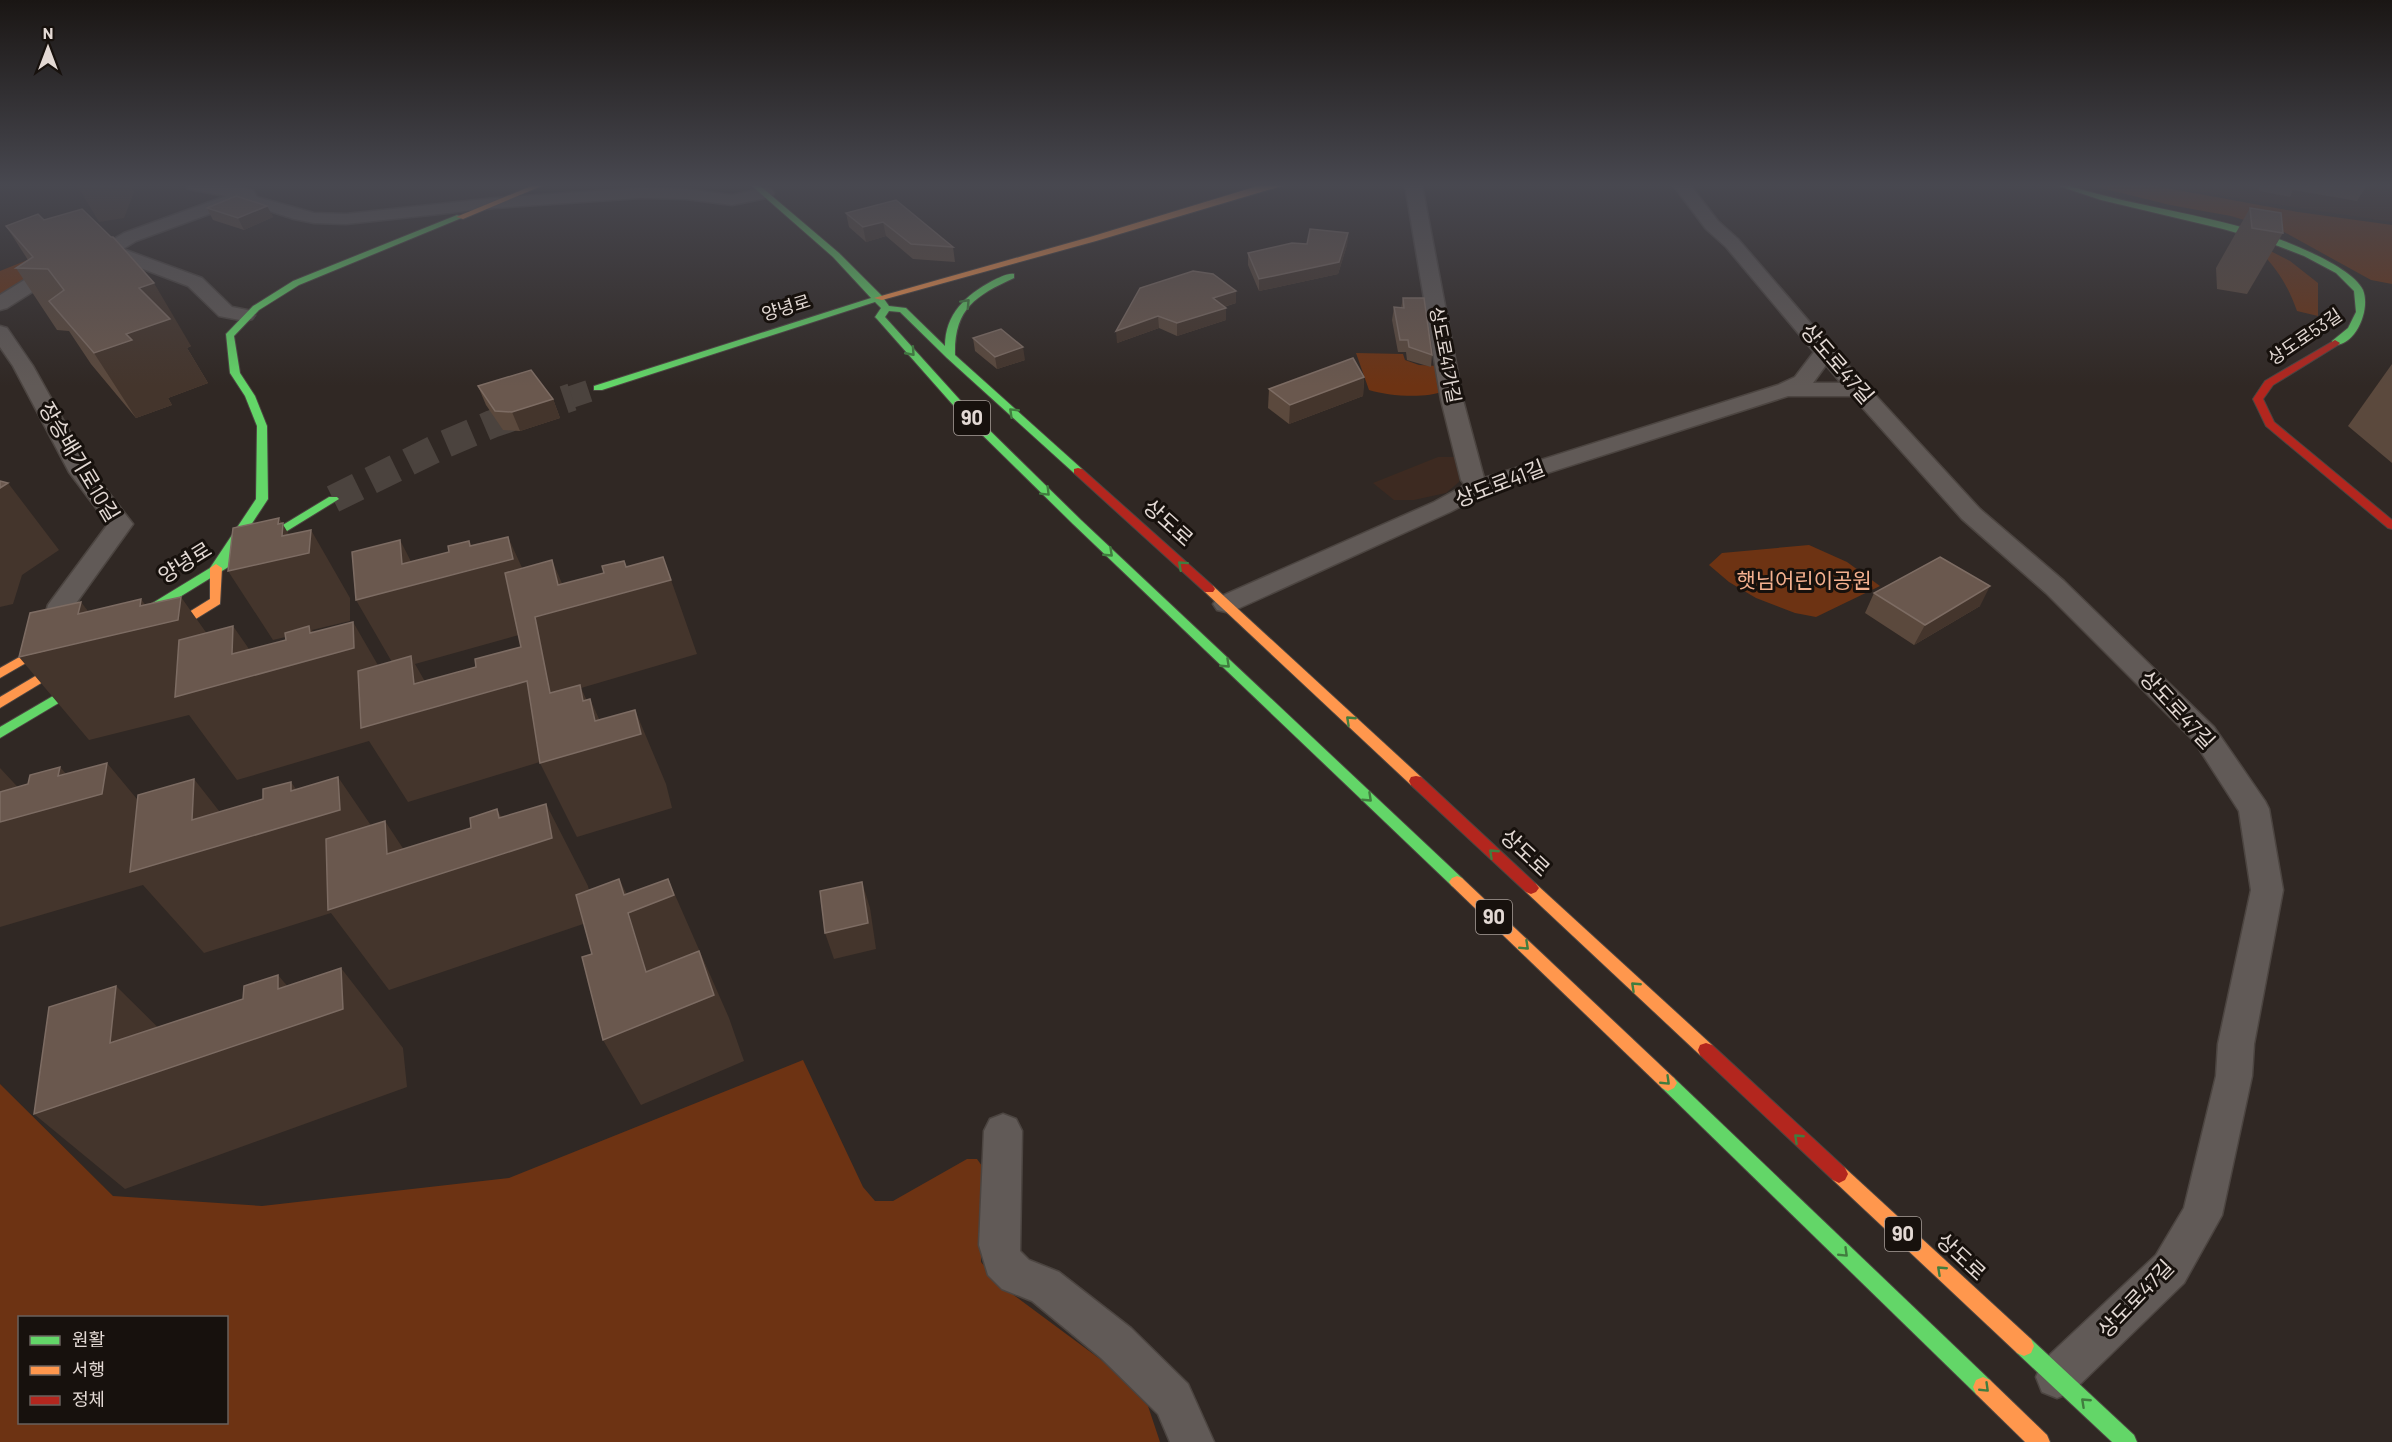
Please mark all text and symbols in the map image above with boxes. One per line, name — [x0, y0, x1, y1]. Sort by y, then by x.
north arrow — [18, 18, 78, 78]
text: N — [43, 23, 53, 42]
street label: 양녕로 — [759, 289, 813, 325]
one-way arrow — [958, 300, 969, 311]
street label: 상도로53길 — [2263, 303, 2346, 369]
street label: 상도로41가길 — [1426, 305, 1466, 405]
street label: 상도로47길 — [1797, 318, 1880, 408]
one-way arrow — [904, 345, 915, 356]
street label: 장승배기로10길 — [35, 397, 126, 526]
road number: 90 — [954, 401, 990, 435]
one-way arrow — [1010, 408, 1020, 419]
street label: 상도로41길 — [1451, 454, 1548, 511]
one-way arrow — [1039, 485, 1050, 496]
street label: 상도로 — [1139, 493, 1199, 551]
street label: 양녕로 — [153, 536, 215, 588]
one-way arrow — [1102, 546, 1113, 557]
one-way arrow — [1179, 561, 1189, 572]
park label: 햇님어린이공원 — [1736, 567, 1872, 592]
one-way arrow — [1219, 657, 1230, 668]
street label: 상도로47길 — [2135, 665, 2221, 753]
one-way arrow — [1346, 717, 1357, 728]
one-way arrow — [1361, 791, 1372, 802]
street label: 상도로 — [1496, 823, 1556, 881]
one-way arrow — [1489, 849, 1499, 860]
road number: 90 — [1476, 900, 1512, 934]
one-way arrow — [1519, 939, 1529, 950]
one-way arrow — [1631, 983, 1642, 994]
one-way arrow — [1658, 1074, 1669, 1085]
one-way arrow — [1794, 1134, 1805, 1145]
road number: 90 — [1885, 1217, 1921, 1251]
street label: 상도로 — [1932, 1227, 1992, 1285]
one-way arrow — [1836, 1246, 1847, 1257]
street label: 상도로47길 — [2092, 1254, 2178, 1342]
one-way arrow — [1938, 1266, 1948, 1277]
legend — [18, 1316, 228, 1424]
text: 원활 — [72, 1328, 105, 1350]
text: 서행 — [72, 1358, 105, 1380]
one-way arrow — [1977, 1381, 1988, 1392]
text: 정체 — [72, 1388, 105, 1410]
one-way arrow — [2081, 1398, 2091, 1409]

